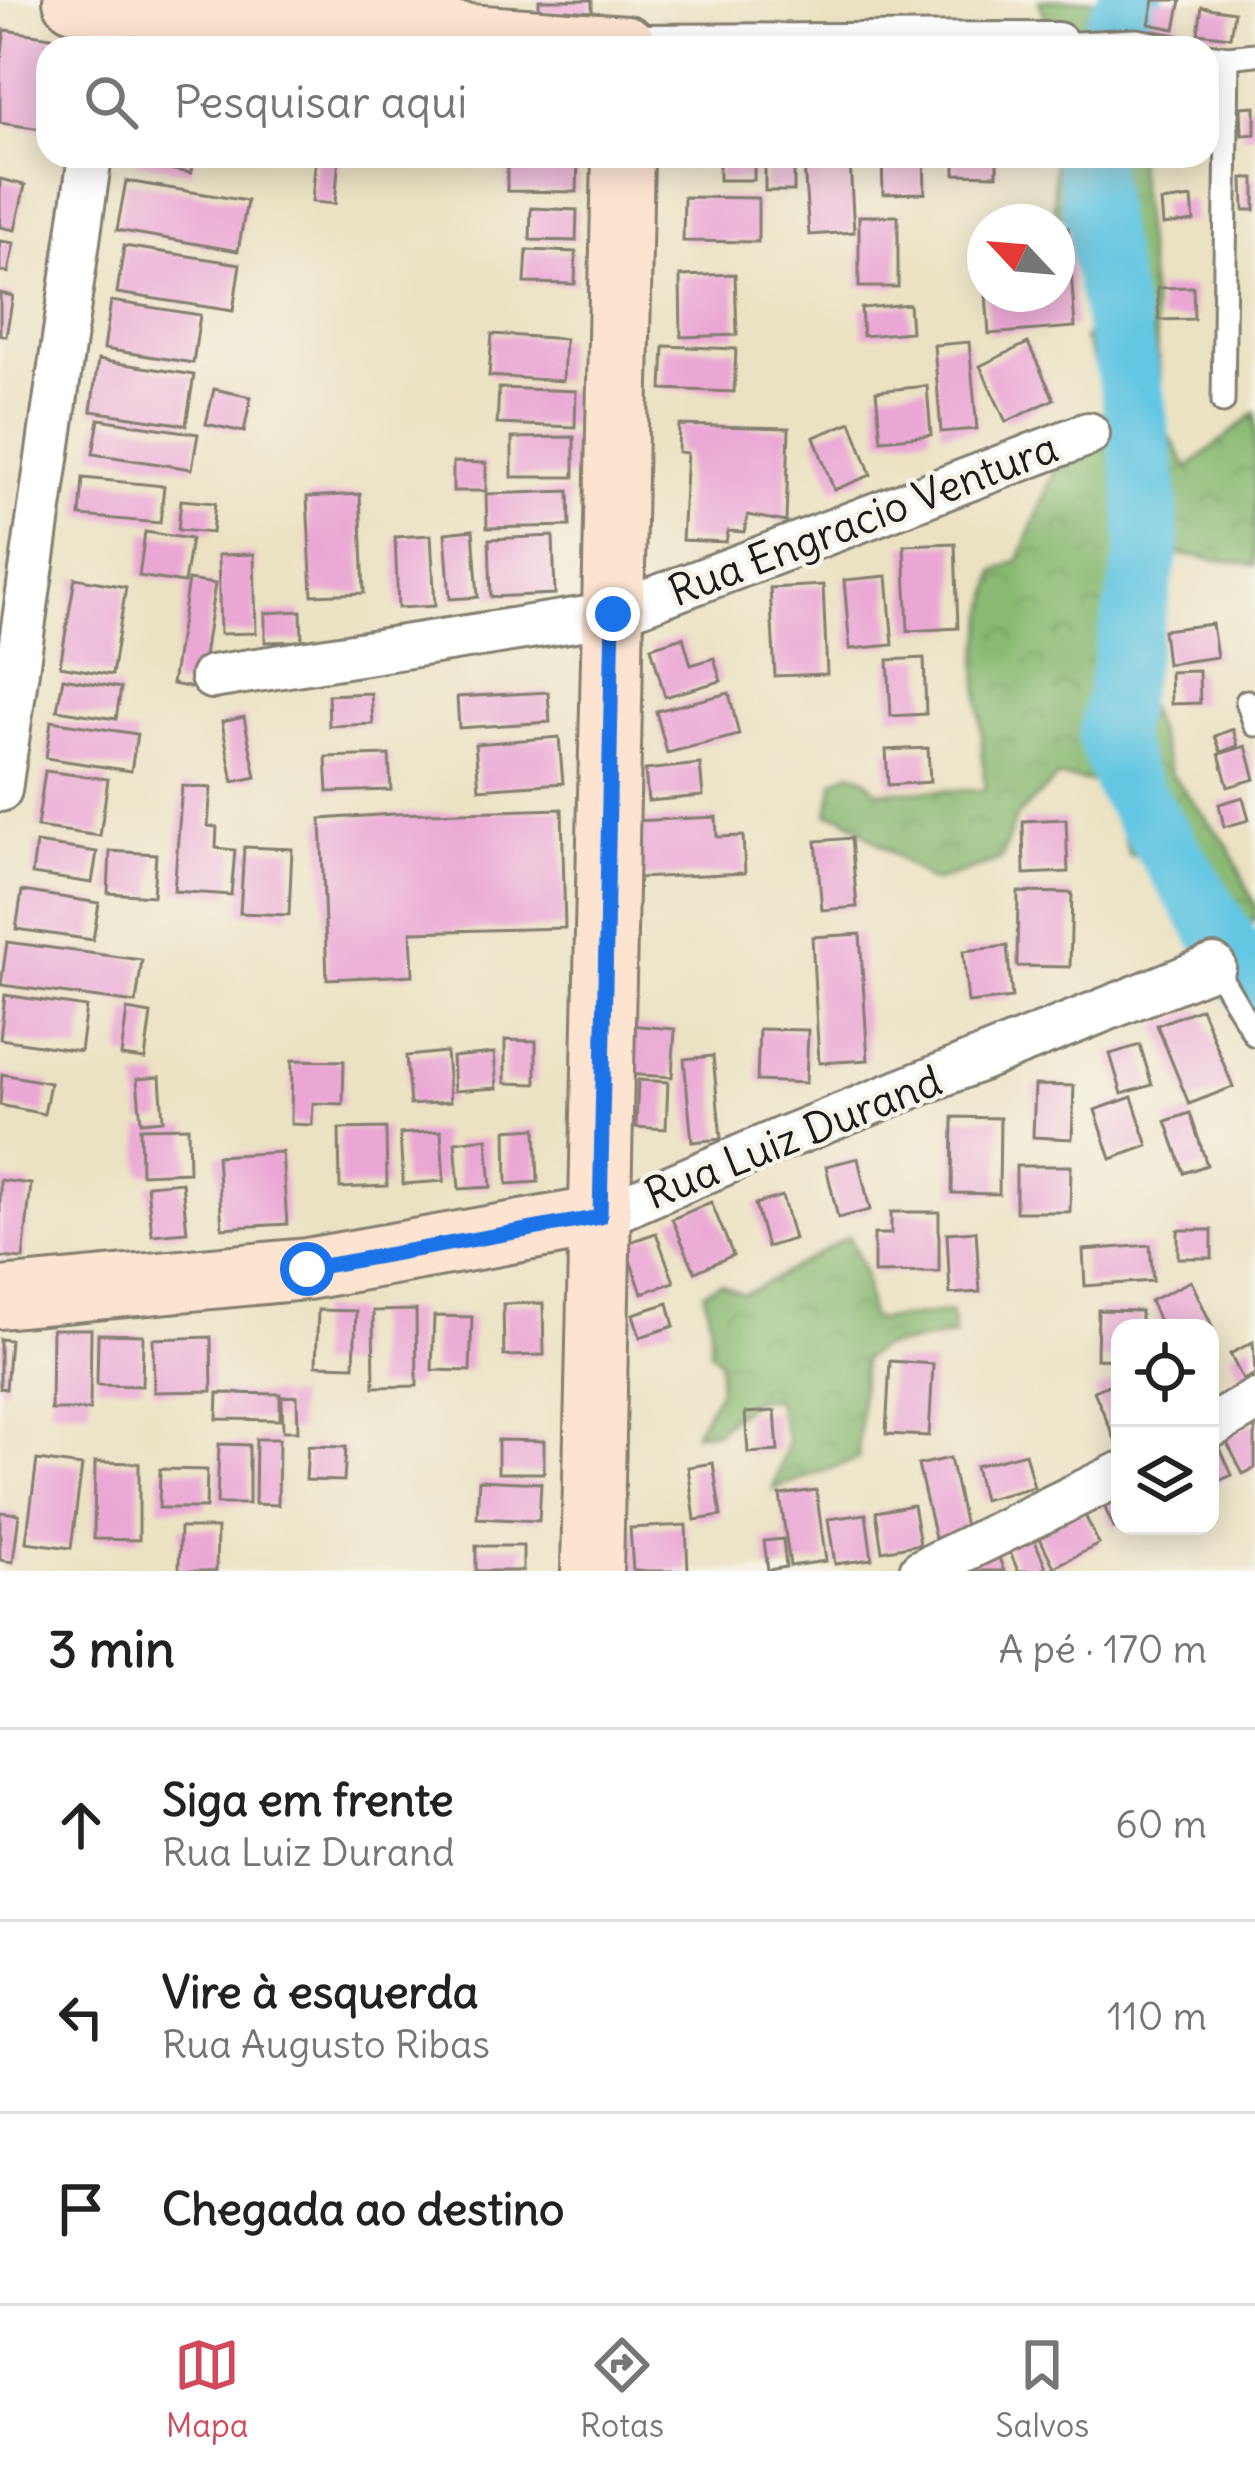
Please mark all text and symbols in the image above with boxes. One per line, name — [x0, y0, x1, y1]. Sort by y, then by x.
search box — [36, 36, 1219, 168]
icon: search — [78, 69, 144, 135]
text: Pesquisar aqui — [174, 74, 467, 130]
north arrow — [967, 204, 1075, 312]
street label: Rua Engracio Ventura — [661, 421, 1065, 617]
route end — [586, 587, 640, 641]
street label: Rua Luiz Durand — [637, 1054, 949, 1220]
route start — [280, 1242, 334, 1296]
map controls — [1111, 1319, 1219, 1535]
button: locate — [1111, 1319, 1219, 1427]
button: layers — [1111, 1427, 1219, 1535]
text: 3 min — [48, 1617, 175, 1681]
text: A pé · 170 m — [998, 1625, 1207, 1674]
text: Siga em frente — [162, 1772, 454, 1828]
icon: ahead — [48, 1792, 114, 1858]
text: 60 m — [1115, 1800, 1207, 1849]
text: Rua Luiz Durand — [162, 1828, 455, 1877]
text: Vire à esquerda — [162, 1964, 479, 2020]
icon: left — [48, 1984, 114, 2050]
text: 110 m — [1107, 1992, 1207, 2041]
text: Rua Augusto Ribas — [162, 2020, 490, 2069]
icon: arrive — [48, 2176, 114, 2242]
text: Chegada ao destino — [162, 2181, 564, 2237]
tab: Mapa — [166, 2332, 249, 2446]
tab: Rotas — [580, 2332, 664, 2446]
tab: Salvos — [995, 2332, 1089, 2446]

